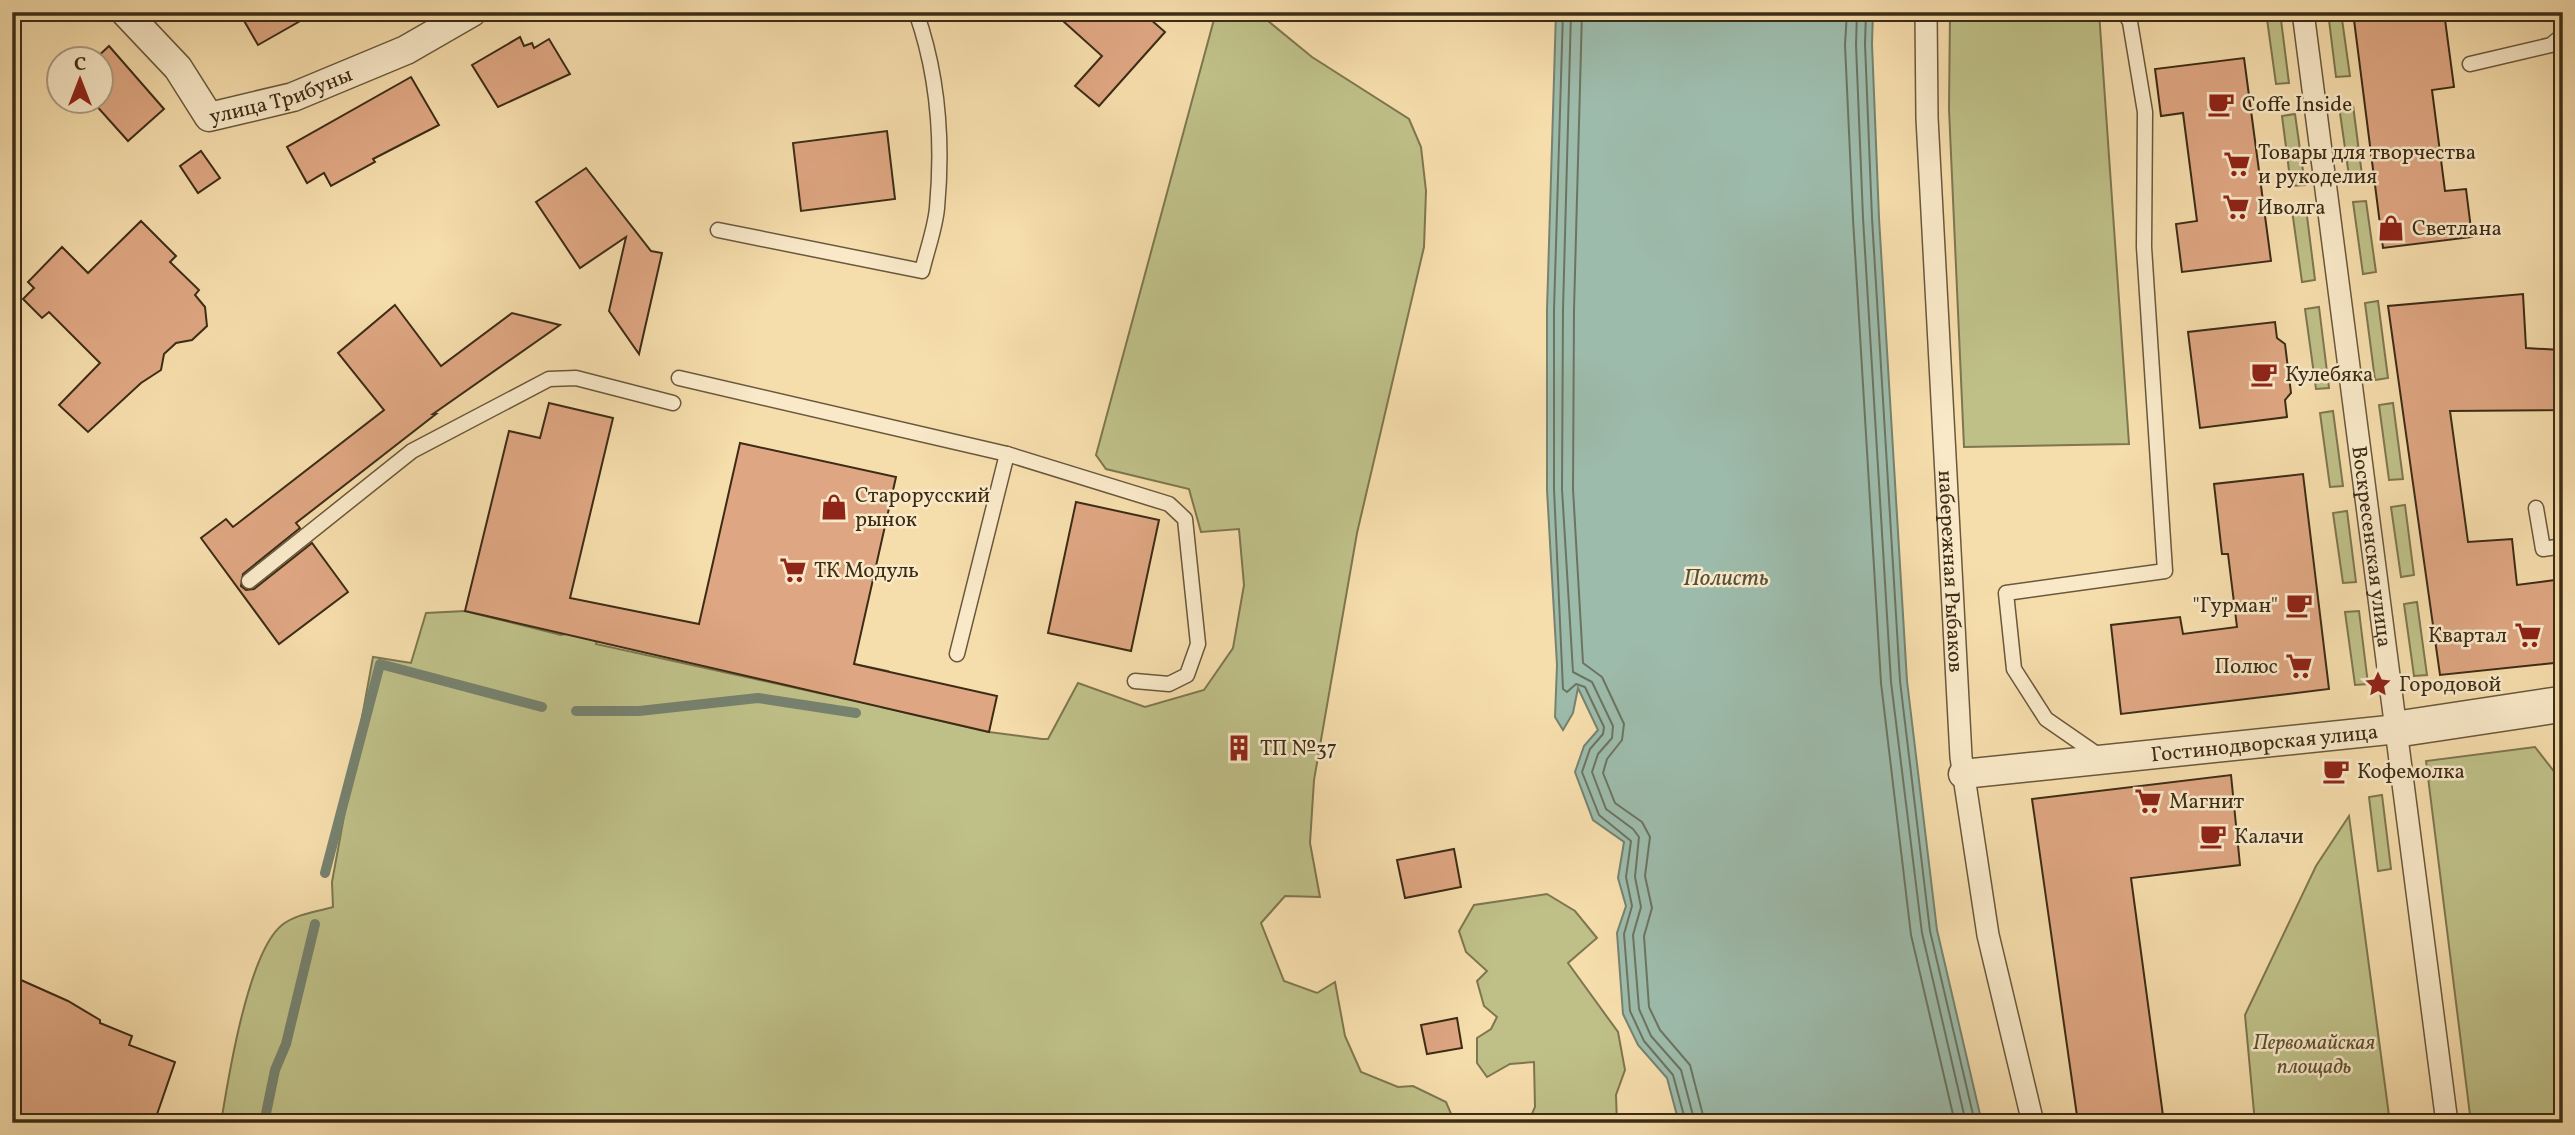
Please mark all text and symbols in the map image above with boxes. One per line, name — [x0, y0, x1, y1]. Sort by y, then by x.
north arrow — [46, 46, 116, 116]
text: С — [74, 52, 86, 78]
street label: улица Трибуны — [207, 61, 357, 132]
cafe icon: Coffe Inside — [2206, 89, 2236, 119]
place label: Coffe Inside — [2242, 91, 2352, 120]
place label: Товары для творчества и рукоделия — [2258, 139, 2476, 192]
supermarket icon: Товары для творчества и рукоделия — [2222, 149, 2252, 179]
supermarket icon: Иволга — [2221, 192, 2251, 222]
place label: Иволга — [2257, 194, 2326, 223]
shop icon: Светлана — [2376, 213, 2406, 243]
place label: Светлана — [2412, 215, 2502, 244]
cafe icon: Кулебяка — [2249, 359, 2279, 389]
place label: Кулебяка — [2285, 361, 2373, 390]
street label: Воскресенская улица — [2343, 444, 2398, 649]
street label: набережная Рыбаков — [1930, 469, 1969, 673]
place label: Старорусский рынок — [855, 482, 990, 535]
shop icon: Старорусский рынок — [819, 492, 849, 522]
supermarket icon: ТК Модуль — [778, 555, 808, 585]
place label: ТК Модуль — [814, 557, 919, 586]
water label: Полисть — [1684, 563, 1769, 595]
cafe icon: "Гурман" — [2284, 590, 2314, 620]
place label: "Гурман" — [2193, 592, 2278, 621]
supermarket icon: Квартал — [2513, 620, 2543, 650]
place label: Квартал — [2428, 622, 2507, 651]
supermarket icon: Полюс — [2284, 651, 2314, 681]
place label: Полюс — [2215, 653, 2278, 682]
place icon: Городовой — [2363, 669, 2393, 699]
place label: Городовой — [2399, 671, 2502, 700]
street label: Гостинодворская улица — [2150, 718, 2380, 770]
building icon: ТП №37 — [1224, 733, 1254, 763]
place label: ТП №37 — [1260, 735, 1337, 764]
cafe icon: Кофемолка — [2321, 756, 2351, 786]
place label: Кофемолка — [2357, 758, 2465, 787]
supermarket icon: Магнит — [2133, 786, 2163, 816]
place label: Магнит — [2169, 788, 2245, 817]
cafe icon: Калачи — [2198, 821, 2228, 851]
place label: Калачи — [2234, 823, 2304, 852]
park label: Первомайская площадь — [2253, 1029, 2375, 1082]

